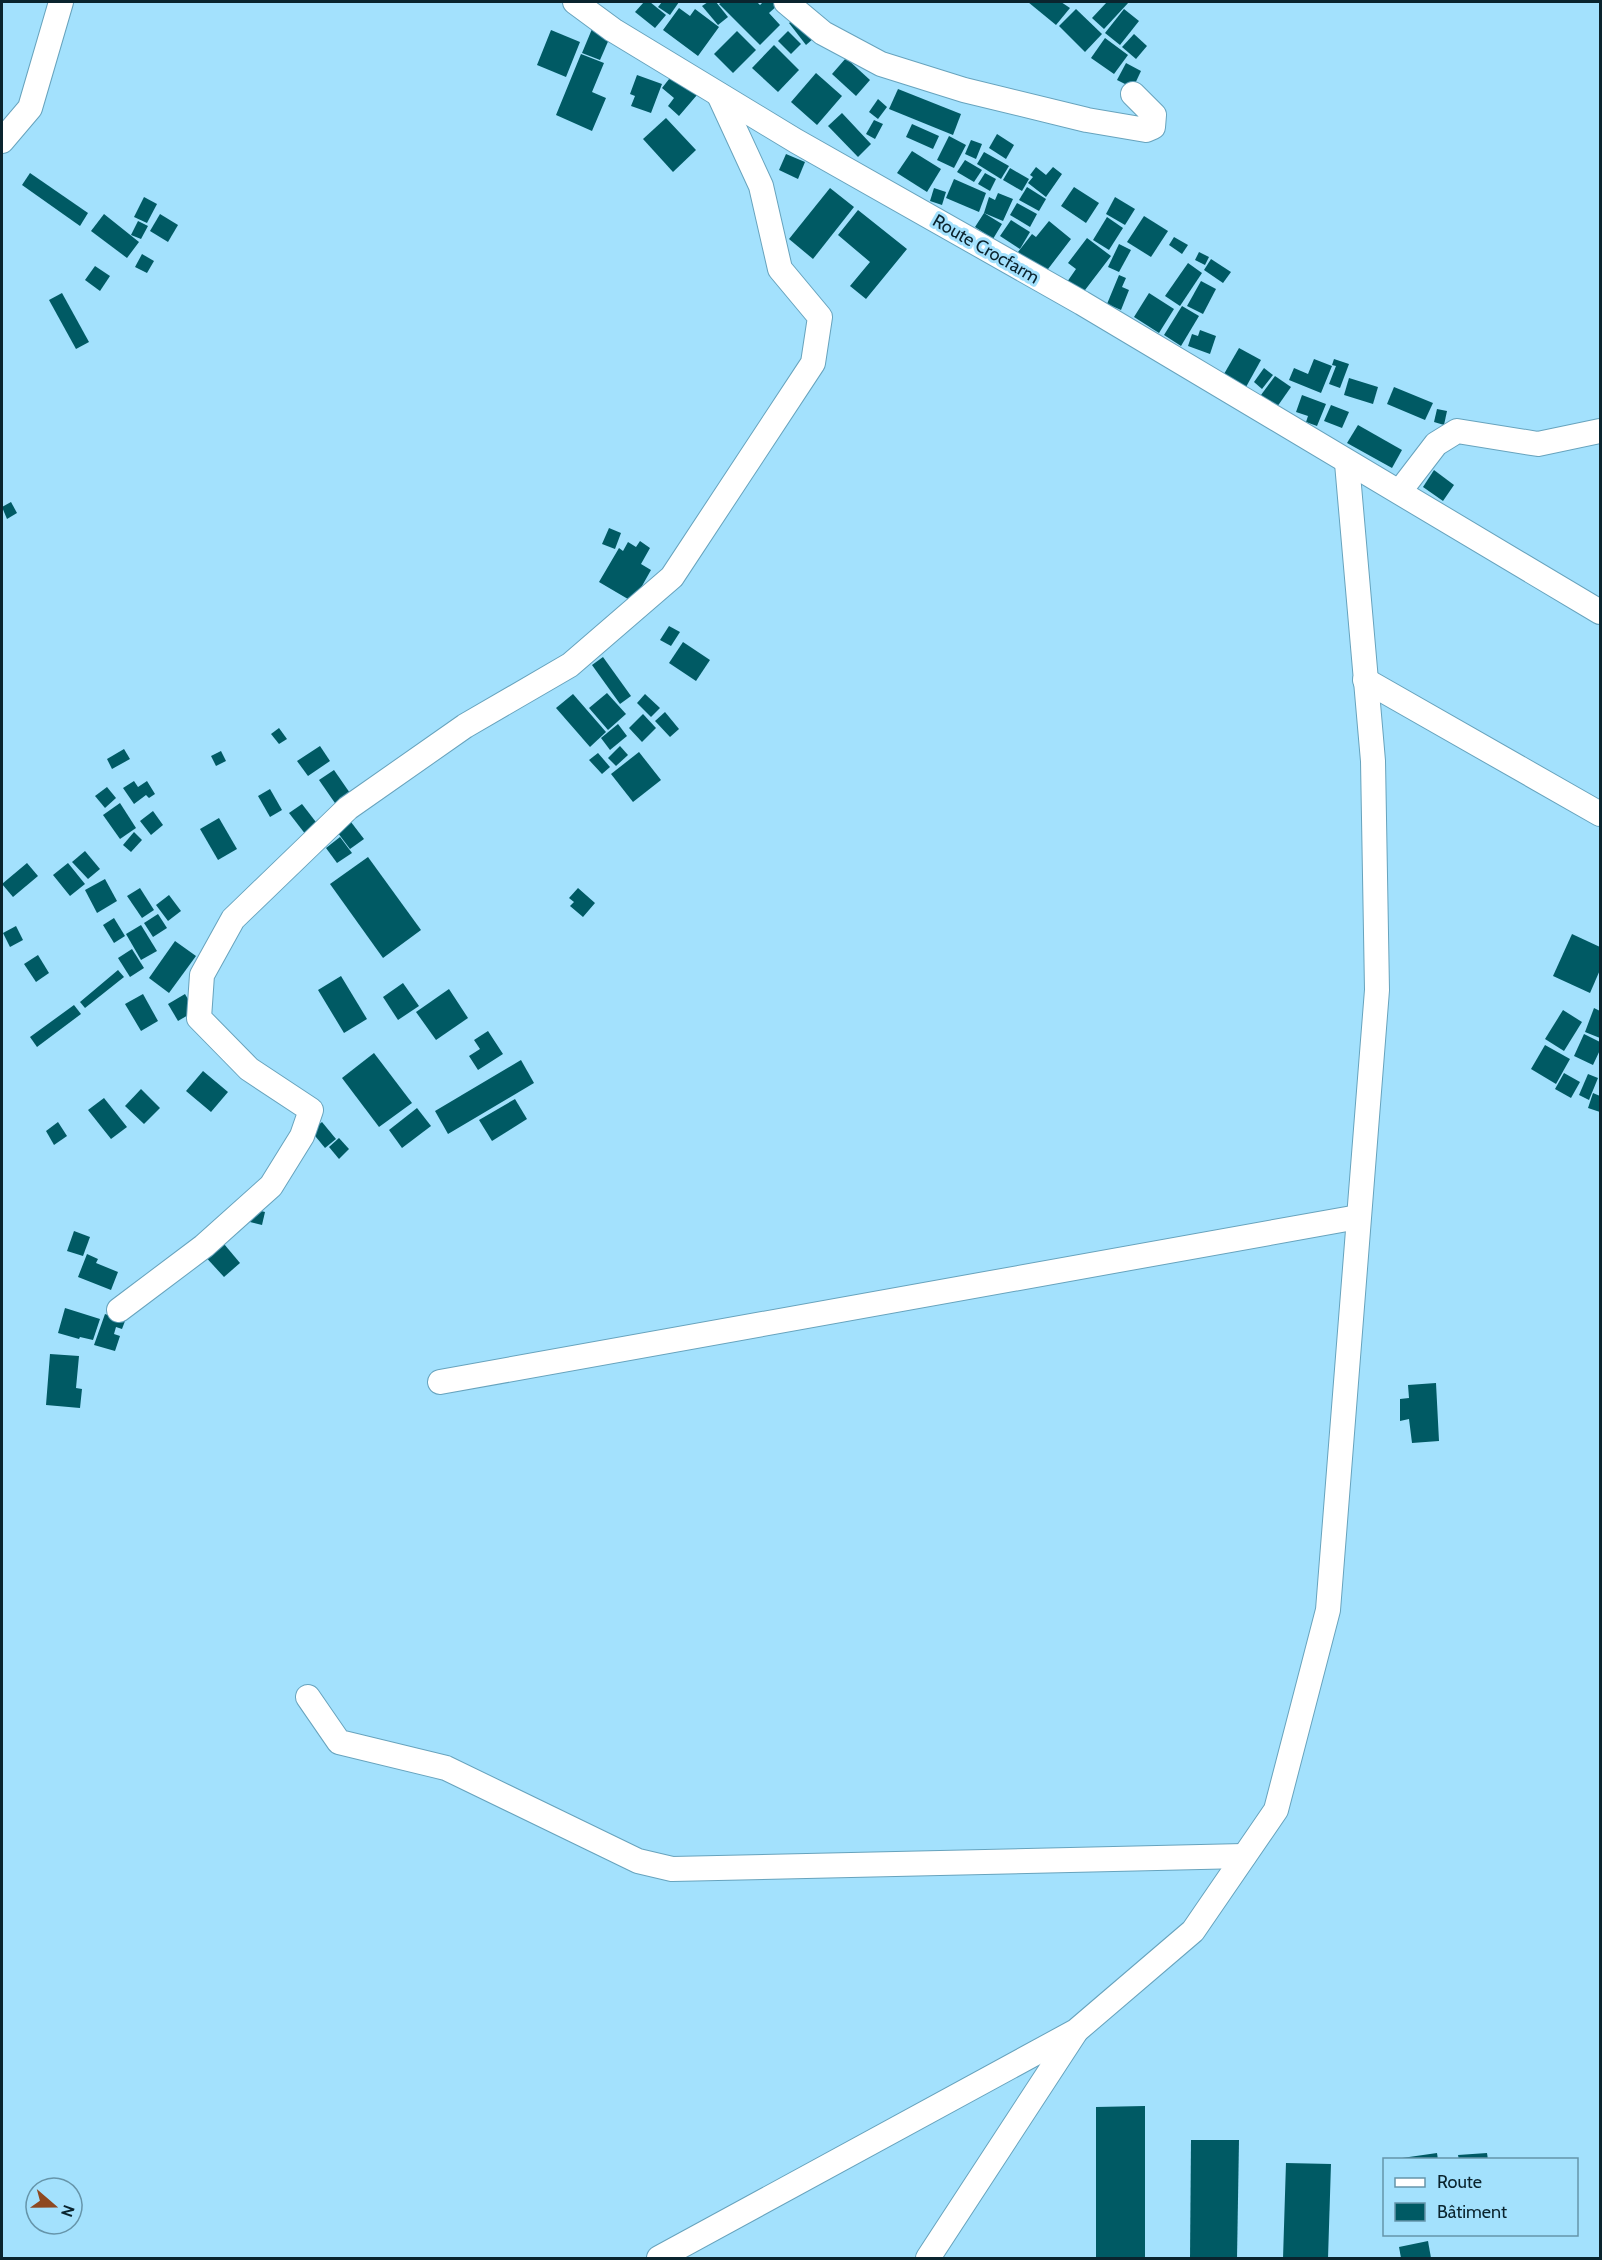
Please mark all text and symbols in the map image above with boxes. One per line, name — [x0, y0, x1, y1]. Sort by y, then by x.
street label: Route Crocfarm — [929, 210, 1043, 288]
legend — [1383, 2158, 1578, 2236]
text: Route — [1437, 2171, 1482, 2193]
north arrow — [24, 2176, 84, 2236]
text: Bâtiment — [1437, 2201, 1507, 2223]
text: N — [57, 2202, 78, 2220]

